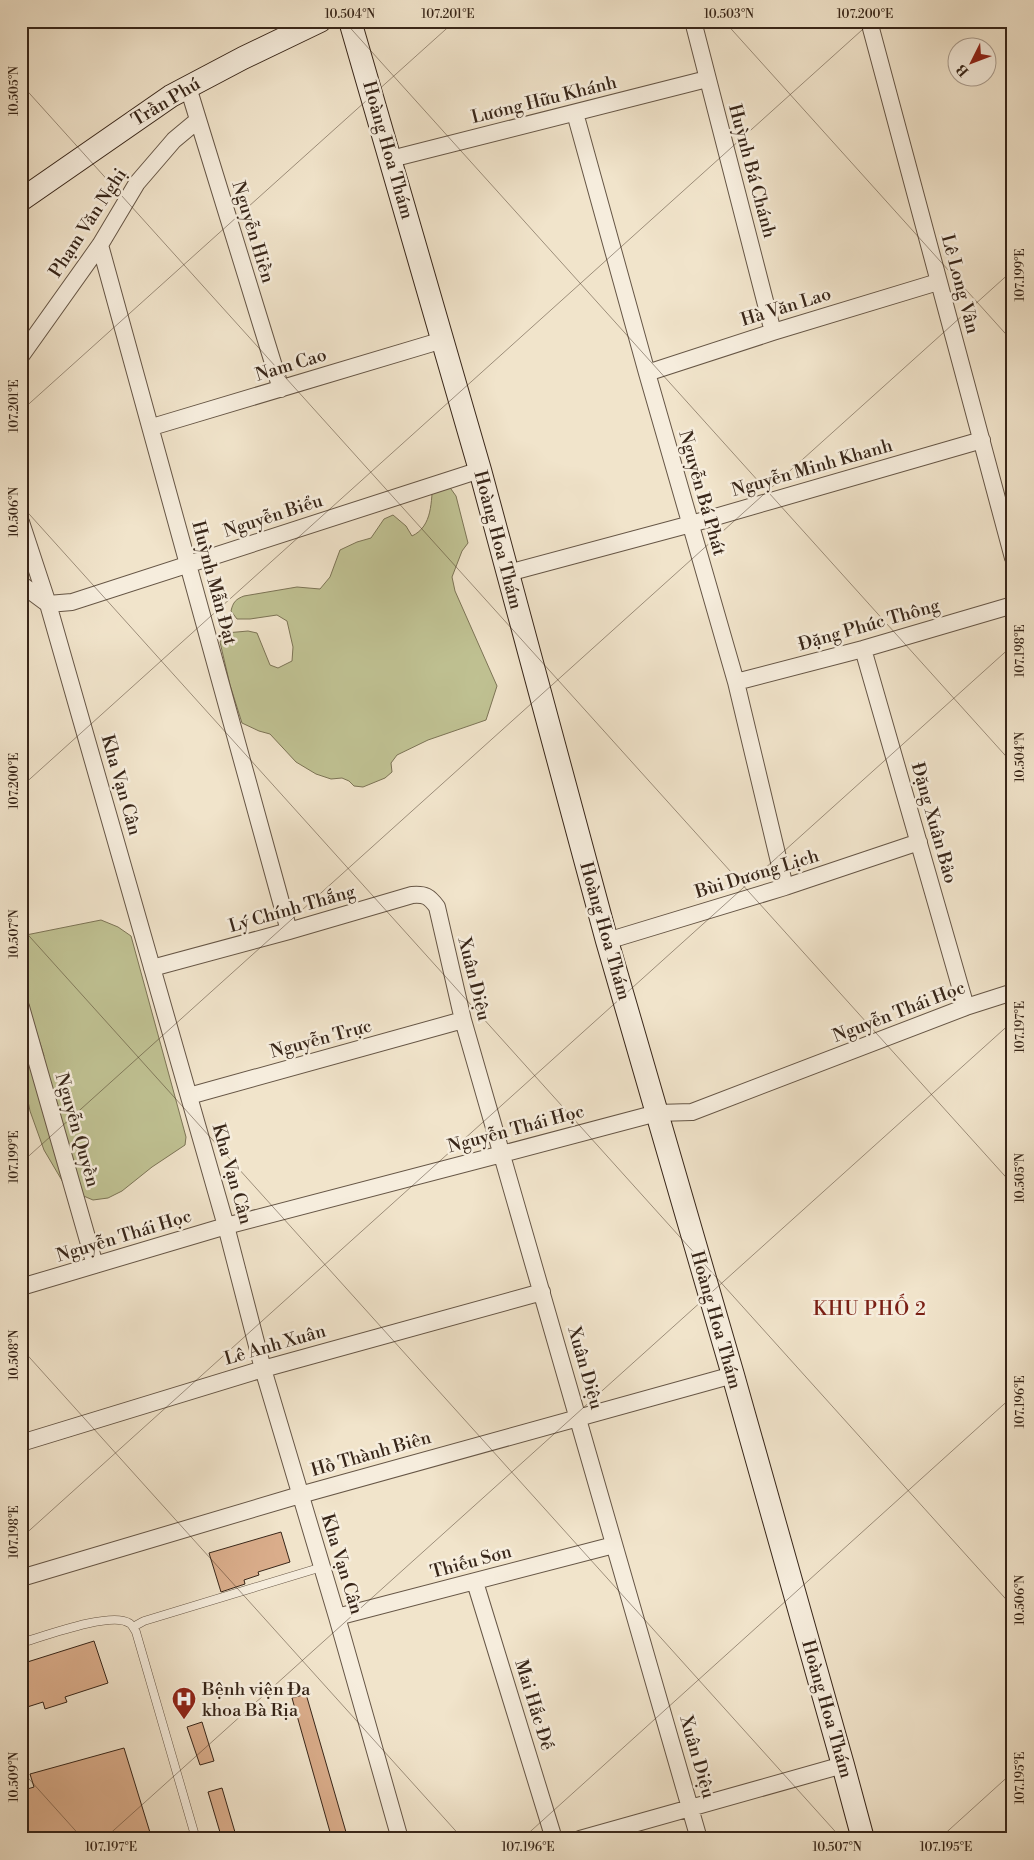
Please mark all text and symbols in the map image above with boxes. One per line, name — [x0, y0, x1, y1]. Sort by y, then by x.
text: 10.504°N — [325, 7, 375, 22]
text: 107.201°E — [421, 7, 475, 22]
text: 10.503°N — [704, 7, 754, 22]
text: 107.200°E — [837, 7, 893, 22]
north arrow — [946, 38, 996, 88]
text: B — [953, 60, 973, 80]
text: 10.505°N — [7, 66, 22, 116]
street label: Lương Hữu Khánh — [469, 71, 619, 129]
street label: Trần Phú — [127, 72, 205, 132]
street label: Hoàng Hoa Thám — [357, 78, 419, 222]
street label: Huỳnh Bá Chánh — [723, 102, 781, 241]
street label: Phạm Văn Nghị — [44, 164, 132, 282]
street label: Nguyễn Hiền — [227, 178, 279, 286]
street label: Lê Long Vân — [936, 232, 984, 336]
text: 107.199°E — [1013, 248, 1028, 302]
street label: Hà Văn Lao — [738, 282, 834, 332]
street label: Nam Cao — [253, 343, 329, 387]
text: 107.201°E — [7, 379, 22, 433]
street label: Nguyễn Bá Phát — [673, 428, 731, 559]
street label: Nguyễn Minh Khanh — [729, 434, 895, 502]
street label: Hoàng Hoa Thám — [468, 468, 528, 612]
text: 10.506°N — [7, 487, 22, 537]
street label: Nguyễn Biểu — [221, 489, 326, 543]
street label: Huỳnh Mẫn Đạt — [186, 518, 242, 648]
street label: Đặng Phúc Thông — [796, 594, 943, 656]
text: 107.198°E — [1013, 624, 1028, 678]
street label: Kha Vạn Cân — [96, 732, 146, 838]
text: 10.504°N — [1013, 732, 1028, 782]
text: 107.200°E — [7, 753, 22, 809]
street label: Đặng Xuân Bảo — [906, 760, 962, 886]
street label: Bùi Dương Lịch — [691, 844, 822, 904]
street label: Hoàng Hoa Thám — [574, 859, 636, 1003]
street label: Lý Chính Thắng — [226, 880, 358, 938]
text: 10.507°N — [7, 909, 22, 959]
street label: Xuân Diệu — [452, 934, 496, 1024]
street label: Nguyễn Thái Học — [829, 976, 969, 1048]
text: 107.197°E — [1013, 1001, 1028, 1053]
street label: Nguyễn Trực — [268, 1014, 374, 1064]
street label: Nguyễn Quyền — [50, 1070, 104, 1190]
street label: Nguyễn Thái Học — [445, 1100, 587, 1158]
street label: Kha Vạn Cân — [207, 1121, 257, 1227]
text: 107.199°E — [7, 1130, 22, 1184]
text: 10.505°N — [1013, 1153, 1028, 1203]
street label: Nguyễn Thái Học — [54, 1204, 194, 1268]
street label: Hoàng Hoa Thám — [685, 1248, 747, 1392]
district label: KHU PHỐ 2 — [813, 1293, 927, 1321]
street label: Lê Anh Xuân — [222, 1319, 329, 1370]
street label: Xuân Diệu — [562, 1323, 608, 1413]
text: 10.508°N — [7, 1330, 22, 1380]
text: 107.196°E — [1013, 1375, 1028, 1429]
street label: Hồ Thành Biên — [308, 1426, 434, 1482]
text: 107.198°E — [7, 1505, 22, 1559]
street label: Kha Vạn Cân — [316, 1511, 368, 1617]
street label: Thiếu Sơn — [428, 1540, 514, 1584]
text: 10.506°N — [1013, 1575, 1028, 1625]
street label: Hoàng Hoa Thám — [796, 1637, 858, 1781]
street label: Mai Hắc Đế — [509, 1657, 559, 1753]
place label: Bệnh viện Đa khoa Bà Rịa — [201, 1678, 311, 1722]
hospital icon: Bệnh viện Đa khoa Bà Rịa — [171, 1686, 197, 1720]
street label: Xuân Diệu — [674, 1712, 720, 1802]
text: 10.509°N — [7, 1752, 22, 1802]
text: 107.195°E — [1013, 1752, 1028, 1804]
text: 107.197°E — [85, 1840, 137, 1855]
text: 107.196°E — [501, 1840, 555, 1855]
text: 10.507°N — [812, 1840, 862, 1855]
text: 107.195°E — [920, 1840, 972, 1855]

